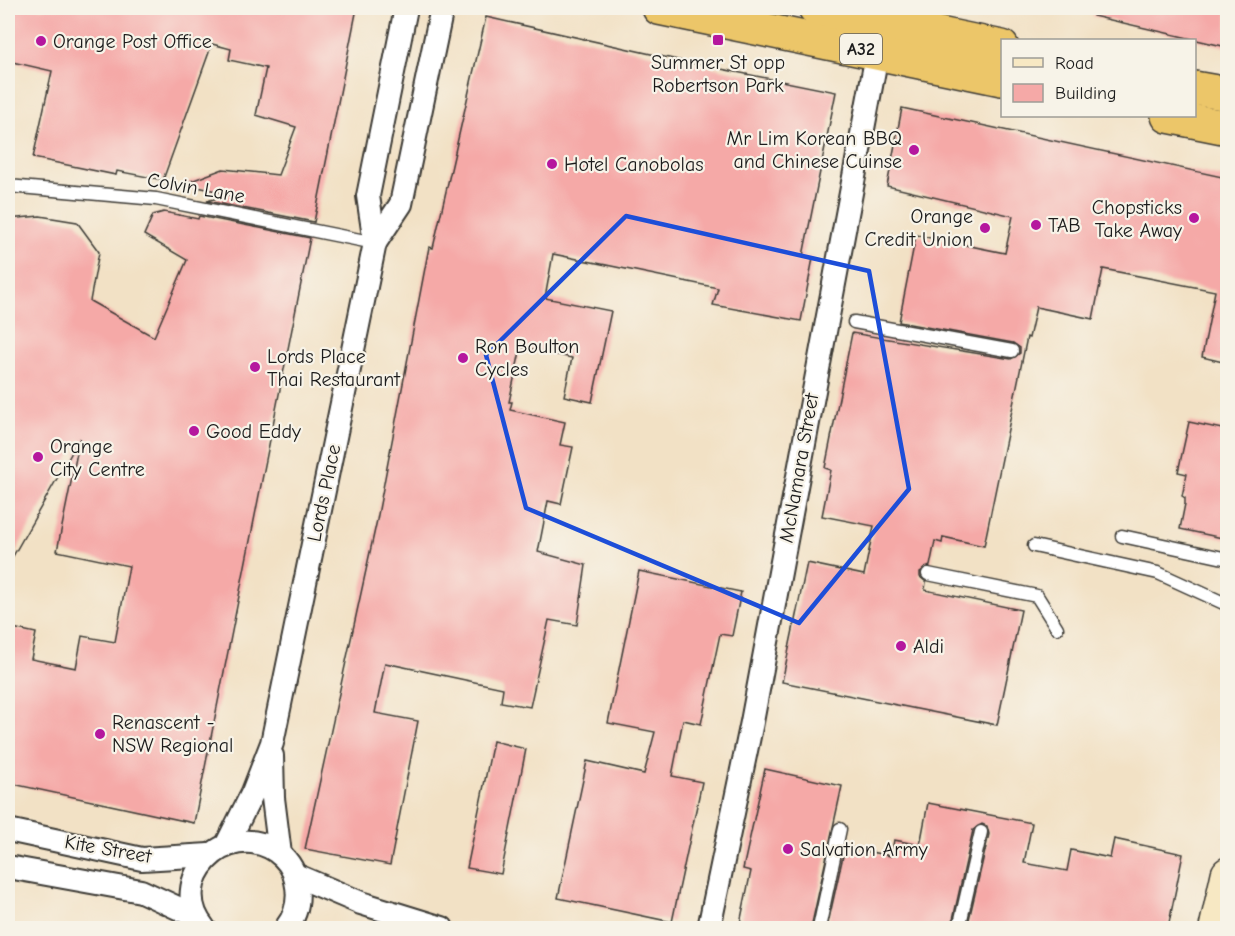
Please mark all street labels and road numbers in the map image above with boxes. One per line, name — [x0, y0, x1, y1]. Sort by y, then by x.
road number: A32 — [840, 34, 882, 64]
street label: Colvin Lane — [145, 168, 247, 208]
street label: McNamara Street — [775, 390, 824, 545]
street label: Lords Place — [302, 442, 346, 544]
street label: Kite Street — [63, 830, 154, 868]

